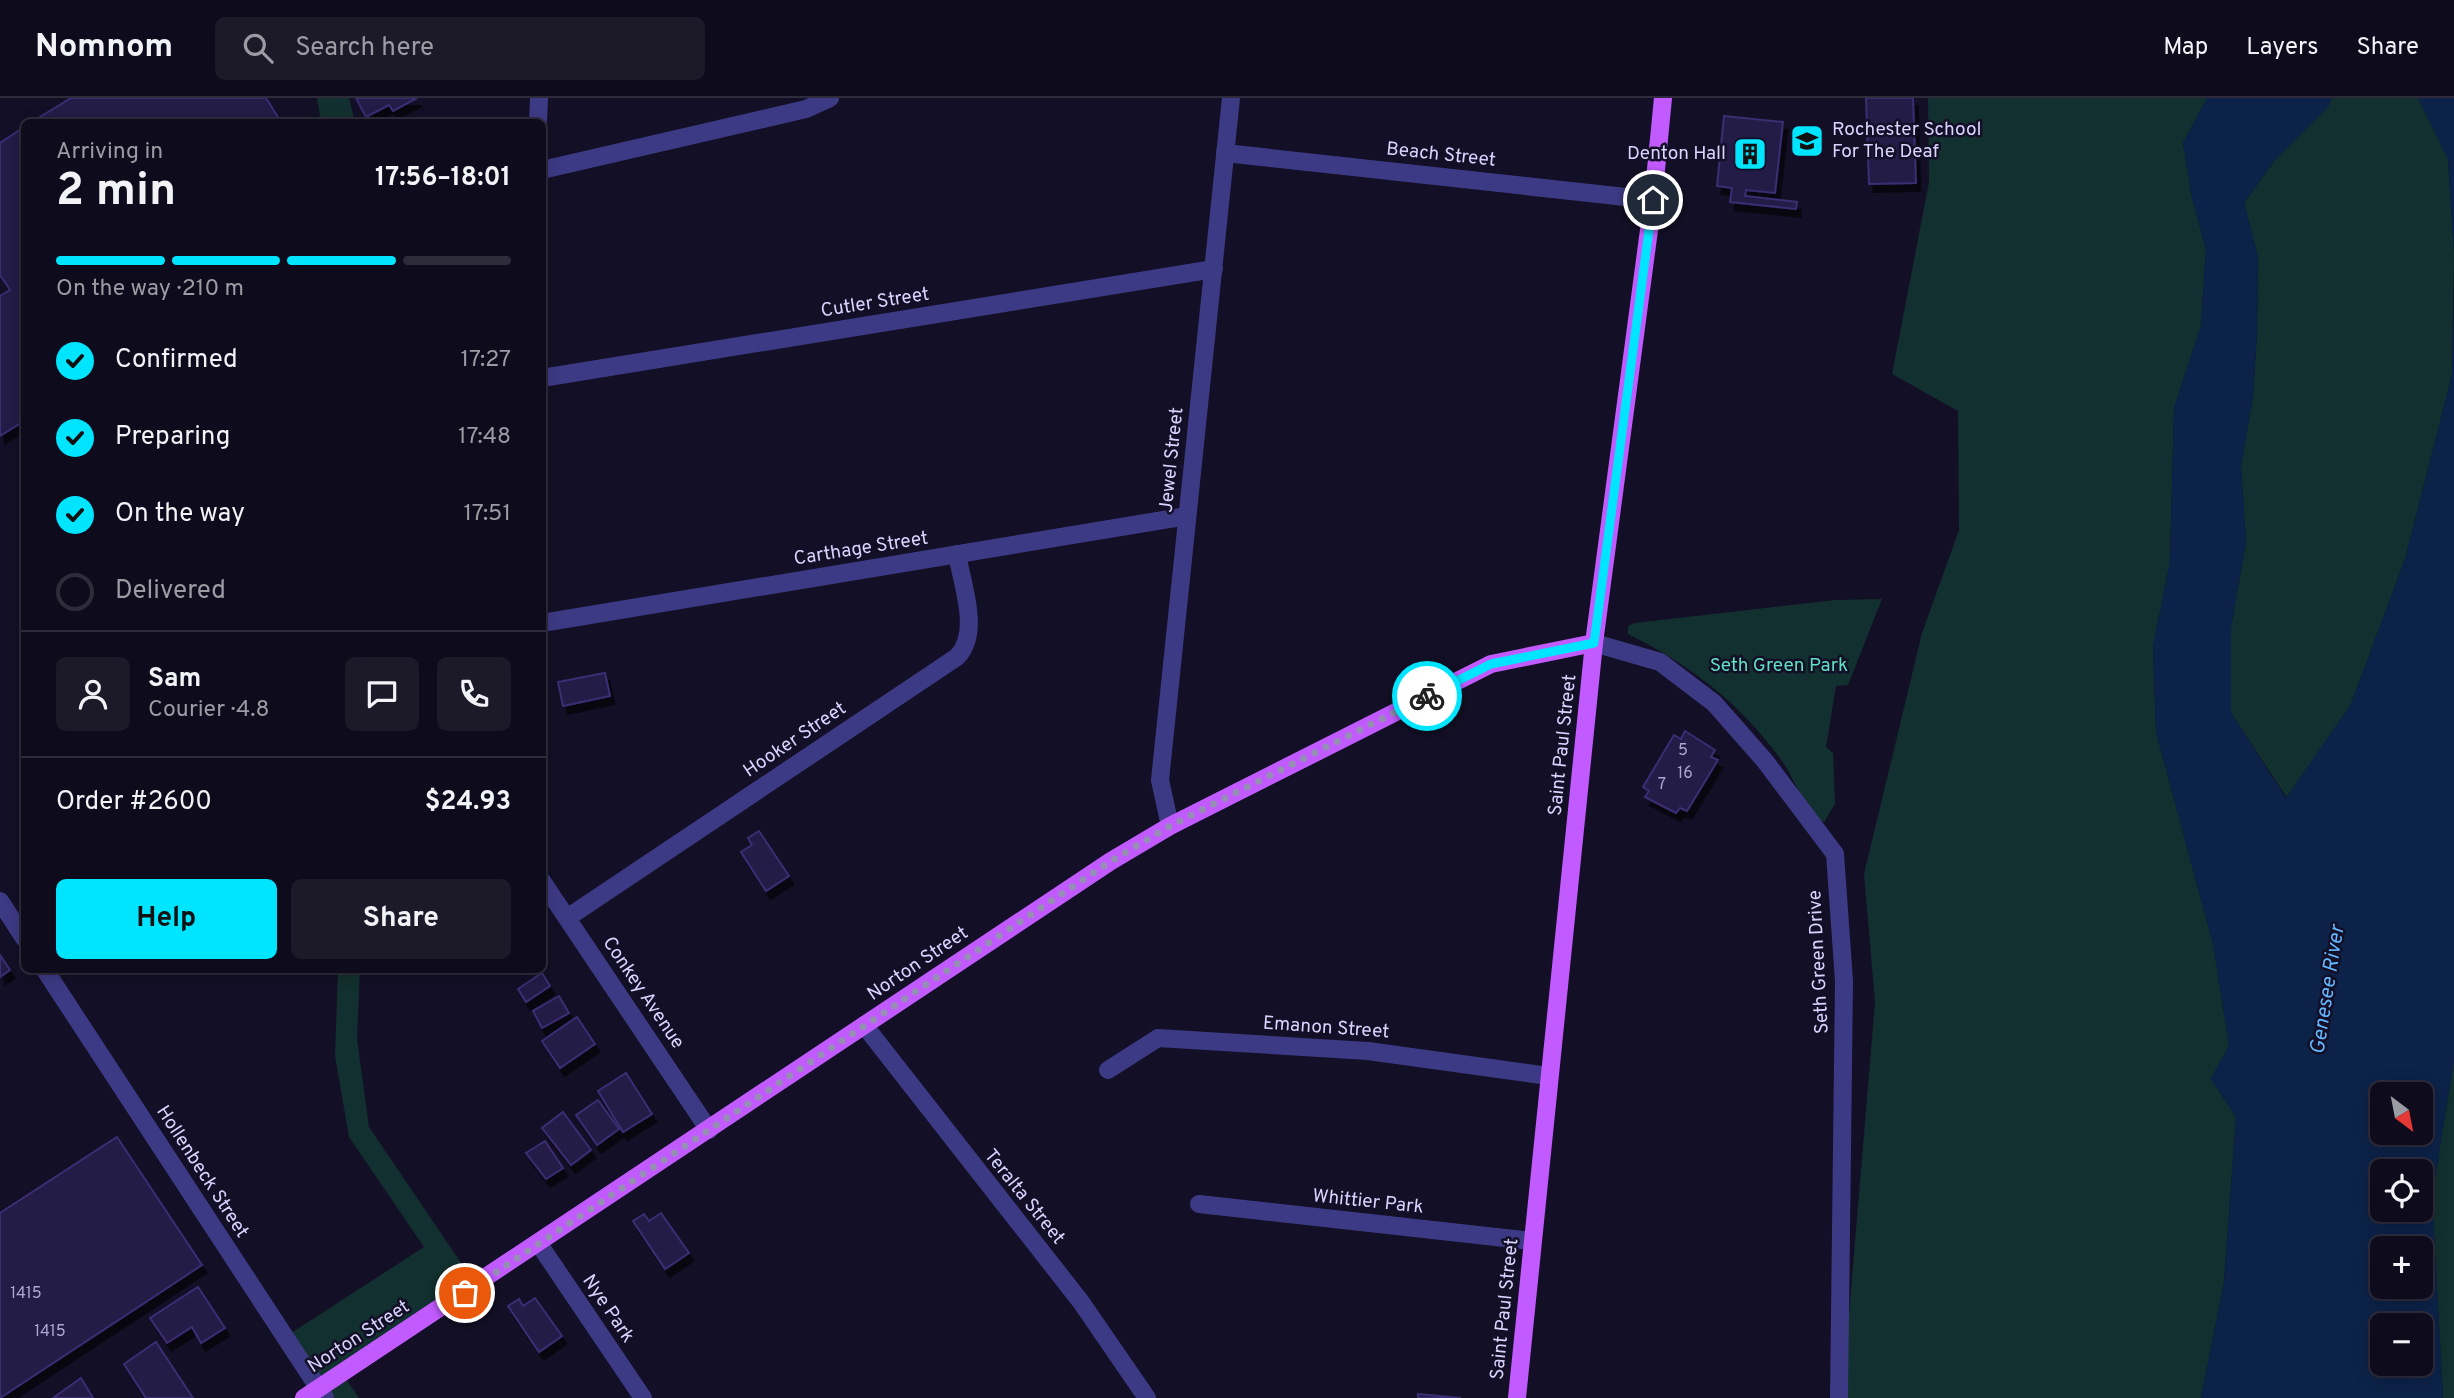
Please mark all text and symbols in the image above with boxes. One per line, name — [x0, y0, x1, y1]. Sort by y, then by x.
search box — [215, 17, 705, 80]
text: Nomnom — [35, 27, 173, 69]
icon: search — [239, 29, 277, 67]
text: Search here — [295, 32, 434, 65]
text: Map — [2163, 33, 2208, 63]
text: Layers — [2246, 33, 2318, 63]
text: Share — [2356, 33, 2419, 63]
place label: Rochester School For The Deaf — [1832, 118, 1982, 164]
school or university icon: Rochester School For The Deaf — [1788, 122, 1826, 160]
building icon: Denton Hall — [1731, 135, 1769, 173]
street label: Beach Street — [1385, 137, 1497, 173]
text: Arriving in — [56, 138, 163, 167]
place label: Denton Hall — [1627, 142, 1726, 166]
text: 17:56–18:01 — [375, 162, 511, 195]
text: 2 min — [56, 163, 176, 222]
pin — [1623, 170, 1683, 230]
icon: home — [1634, 181, 1672, 219]
text: On the way · 210 m — [56, 275, 244, 304]
street label: Cutler Street — [819, 283, 931, 323]
icon: check — [56, 342, 94, 380]
text: Confirmed — [115, 344, 238, 377]
text: 17:27 — [460, 346, 511, 375]
street label: Jewel Street — [1155, 406, 1189, 514]
icon: check — [56, 419, 94, 457]
text: Preparing — [115, 421, 230, 454]
text: 17:48 — [458, 423, 511, 452]
icon: check — [56, 496, 94, 534]
text: On the way — [115, 498, 245, 531]
text: 17:51 — [463, 500, 511, 529]
street label: Carthage Street — [792, 527, 930, 571]
text: Delivered — [115, 575, 226, 608]
park label: Seth Green Park — [1710, 654, 1848, 678]
button: person — [56, 657, 130, 731]
button: chat — [345, 657, 419, 731]
button: phone — [437, 657, 511, 731]
courier — [1392, 661, 1462, 731]
text: Sam — [148, 663, 201, 696]
street label: Saint Paul Street — [1544, 673, 1582, 817]
icon: bike — [1408, 677, 1446, 715]
text: Courier · 4.8 — [148, 696, 269, 725]
street label: Hooker Street — [739, 697, 851, 783]
house number: 5 — [1678, 741, 1688, 761]
house number: 16 — [1677, 764, 1693, 784]
house number: 7 — [1658, 775, 1666, 795]
text: Order #2600 — [56, 786, 212, 819]
text: $24.93 — [425, 786, 511, 819]
button: Help — [56, 879, 277, 959]
button: Share — [291, 879, 511, 959]
street label: Seth Green Drive — [1803, 889, 1835, 1035]
street label: Norton Street — [863, 921, 973, 1007]
water label: Genesee River — [2304, 922, 2352, 1057]
street label: Conkey Avenue — [597, 932, 689, 1054]
street label: Emanon Street — [1262, 1012, 1390, 1044]
north arrow — [2370, 1082, 2432, 1144]
map controls — [2370, 1082, 2433, 1376]
street label: Hollenbeck Street — [150, 1101, 254, 1243]
street label: Teralta Street — [978, 1145, 1070, 1249]
button: locate — [2370, 1159, 2433, 1222]
street label: Whittier Park — [1311, 1184, 1425, 1220]
button: + — [2370, 1236, 2433, 1299]
street label: Saint Paul Street — [1486, 1237, 1524, 1381]
pin — [435, 1263, 495, 1323]
street label: Nye Park — [576, 1270, 640, 1348]
icon: bag — [446, 1274, 484, 1312]
house number: 1415 — [10, 1284, 42, 1304]
street label: Norton Street — [304, 1295, 414, 1379]
button: − — [2370, 1313, 2433, 1376]
house number: 1415 — [34, 1322, 66, 1342]

